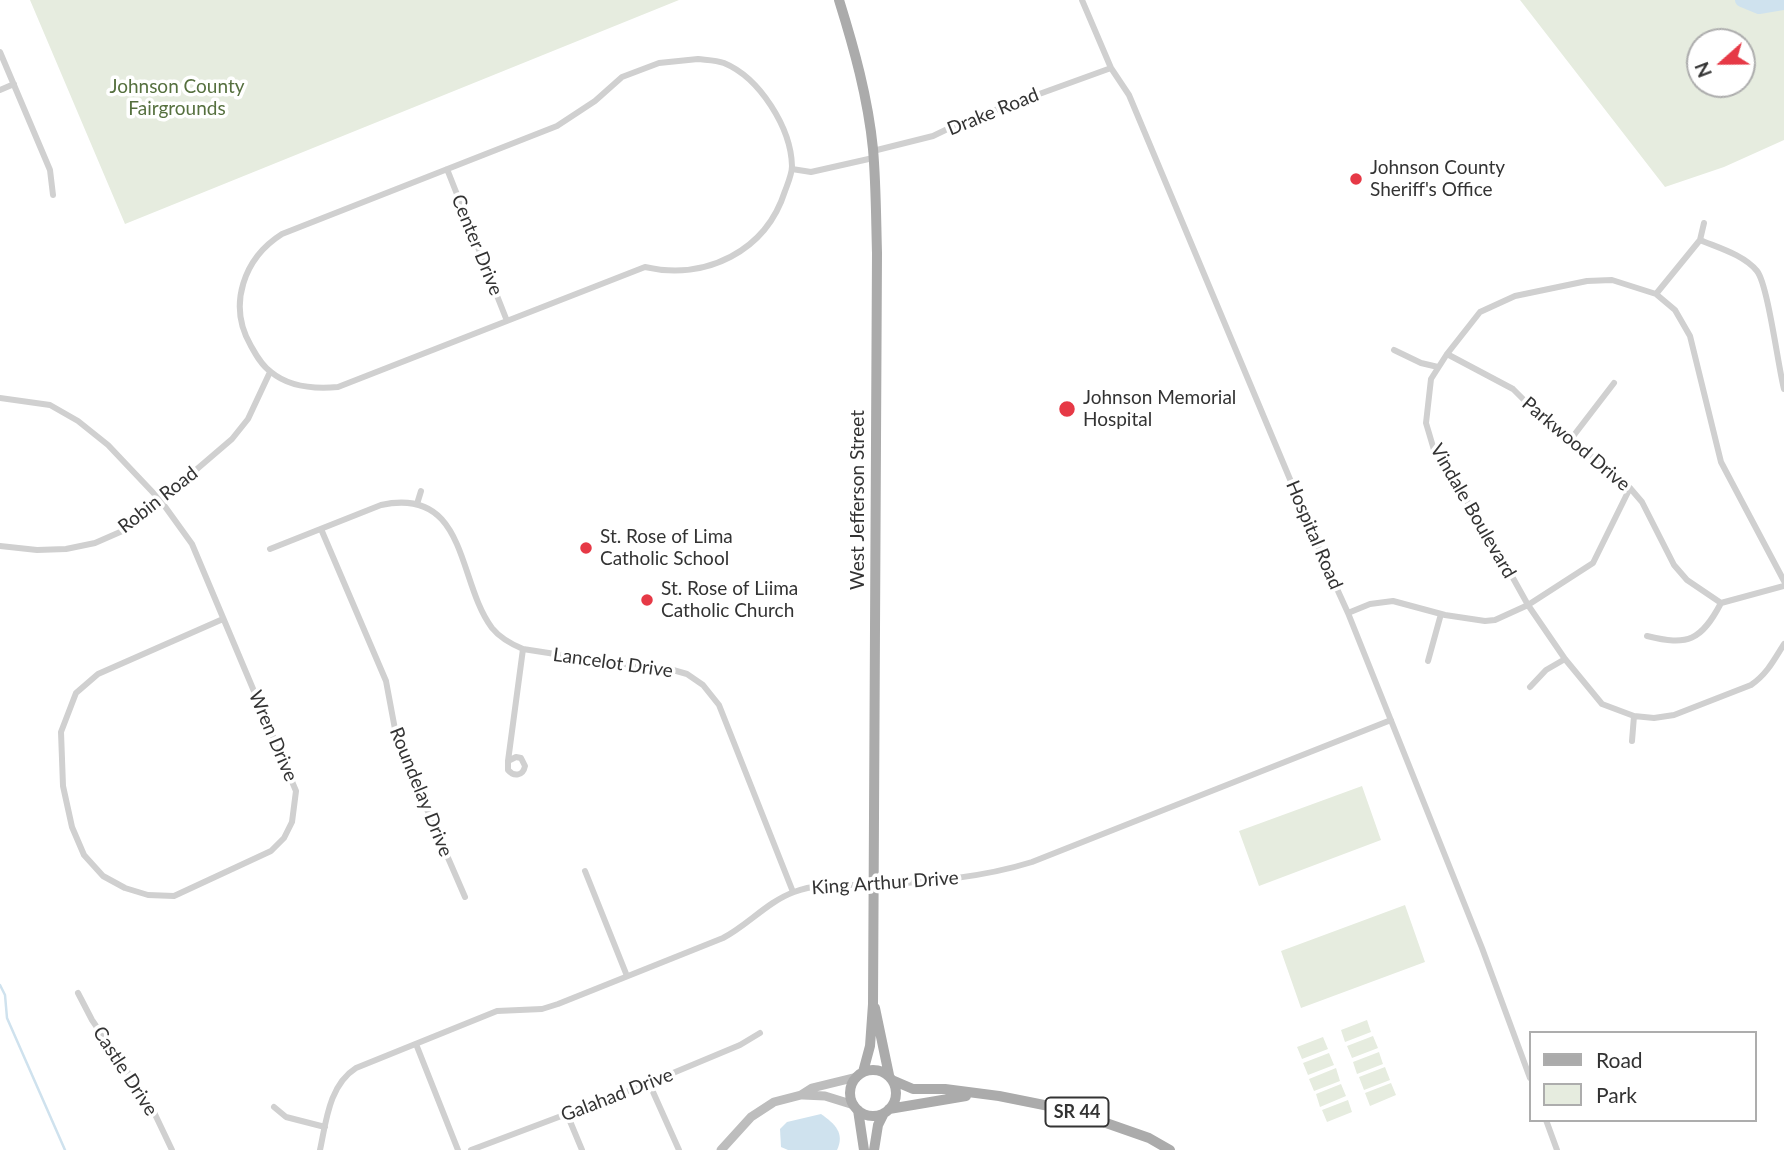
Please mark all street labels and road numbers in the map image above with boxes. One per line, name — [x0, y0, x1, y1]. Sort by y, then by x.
street label: Drake Road — [944, 83, 1042, 141]
street label: Center Drive — [446, 191, 508, 299]
street label: Parkwood Drive — [1517, 392, 1635, 496]
street label: West Jefferson Street — [847, 410, 869, 590]
street label: Vindale Boulevard — [1425, 440, 1521, 582]
street label: Robin Road — [114, 462, 202, 538]
street label: Hospital Road — [1281, 477, 1347, 593]
street label: Lancelot Drive — [552, 643, 674, 683]
street label: Wren Drive — [244, 687, 302, 785]
street label: Roundelay Drive — [385, 724, 457, 860]
street label: King Arthur Drive — [811, 866, 959, 900]
street label: Castle Drive — [88, 1022, 162, 1120]
street label: Galahad Drive — [558, 1063, 676, 1127]
road number: SR 44 — [1046, 1098, 1108, 1126]

